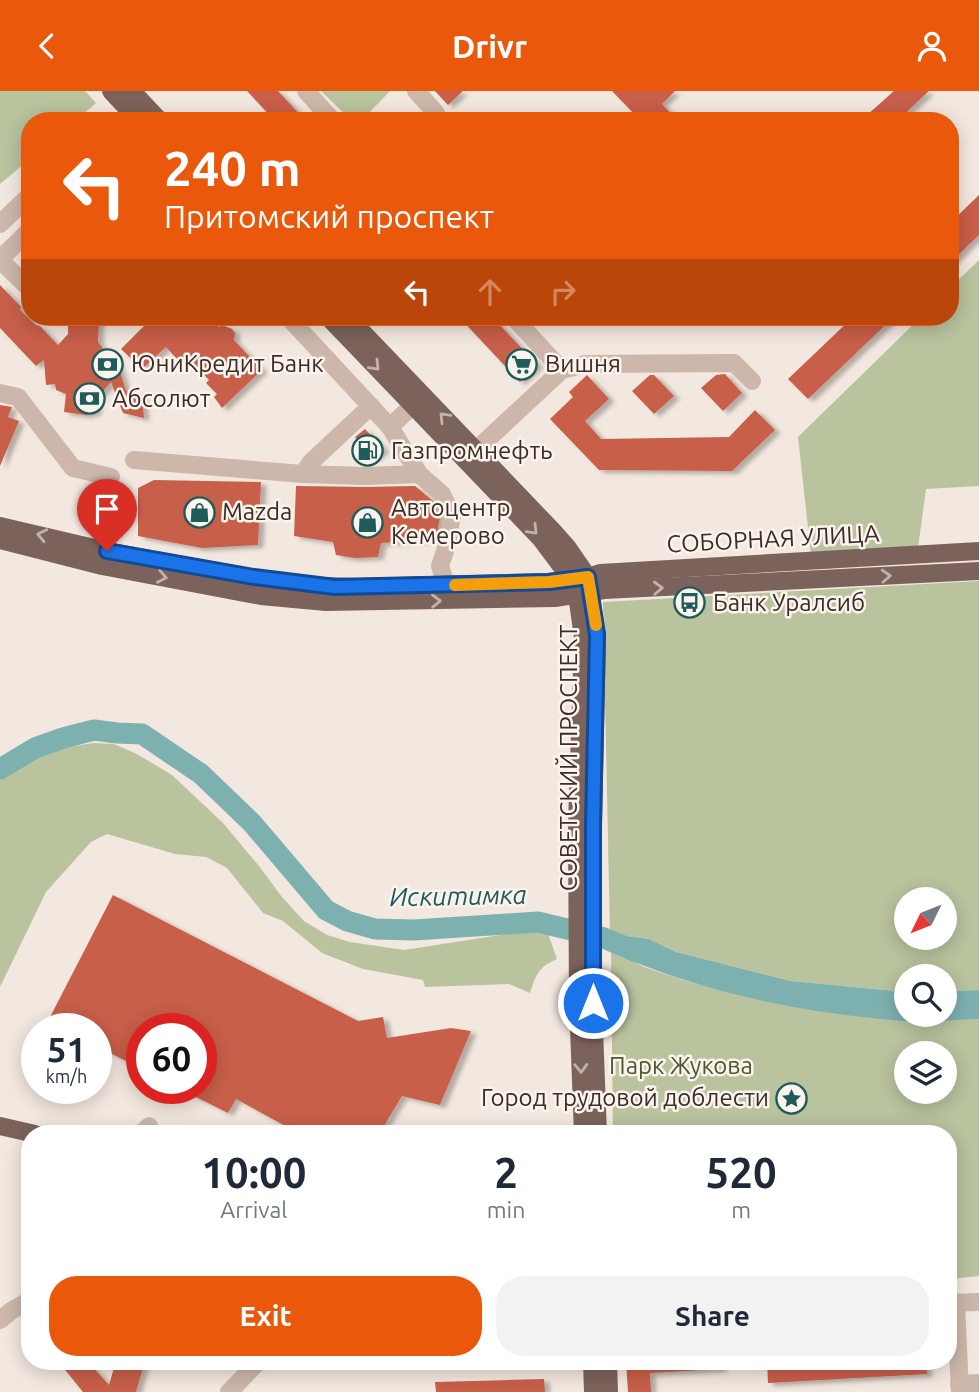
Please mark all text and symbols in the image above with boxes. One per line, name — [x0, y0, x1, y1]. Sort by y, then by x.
icon: back — [28, 27, 66, 65]
icon: person — [913, 27, 951, 65]
text: Drivr — [452, 28, 527, 64]
icon: left — [49, 140, 140, 231]
text: 240 m — [164, 140, 301, 195]
text: Притомский проспект — [164, 198, 494, 234]
icon: left — [398, 273, 436, 311]
icon: ahead — [471, 273, 509, 311]
icon: right — [544, 273, 582, 311]
bank icon: ЮниКредит Банк — [91, 347, 125, 381]
supermarket icon: Вишня — [505, 347, 539, 381]
place label: ЮниКредит Банк — [131, 350, 324, 377]
place label: Вишня — [545, 350, 621, 377]
one-way arrow — [366, 358, 379, 371]
bank icon: Абсолют — [72, 382, 106, 416]
place label: Абсолют — [112, 385, 211, 412]
one-way arrow — [440, 412, 453, 425]
fuel station icon: Газпромнефть — [351, 434, 385, 468]
place label: Газпромнефть — [391, 437, 553, 464]
pin — [77, 479, 137, 551]
icon: arrive — [88, 490, 126, 528]
place label: Автоцентр Кемерово — [391, 494, 510, 549]
shop icon: Mazda — [182, 495, 216, 529]
place label: Mazda — [222, 498, 292, 525]
shop icon: Автоцентр Кемерово — [351, 505, 385, 539]
street label: СОБОРНАЯ УЛИЦА — [666, 519, 880, 558]
one-way arrow — [524, 522, 537, 535]
one-way arrow — [36, 529, 48, 544]
one-way arrow — [156, 569, 168, 584]
one-way arrow — [880, 569, 891, 584]
one-way arrow — [653, 580, 664, 595]
bus stop icon: Банк Уралсиб — [673, 586, 707, 620]
place label: Банк Уралсиб — [713, 589, 865, 616]
one-way arrow — [432, 593, 442, 609]
street label: СОВЕТСКИЙ ПРОСПЕКТ — [554, 625, 582, 891]
water label: Искитимка — [389, 880, 527, 911]
north arrow — [894, 887, 957, 950]
map controls — [894, 887, 957, 1104]
button: search — [894, 964, 957, 1027]
position arrow — [556, 966, 630, 1040]
speed limit sign: 60 — [126, 1013, 217, 1104]
text: 51 — [47, 1029, 86, 1069]
button: layers — [894, 1041, 957, 1104]
park label: Парк Жукова — [609, 1052, 753, 1079]
one-way arrow — [573, 1062, 588, 1073]
text: km/h — [46, 1066, 87, 1086]
place icon: Город трудовой доблести — [775, 1081, 809, 1115]
place label: Город трудовой доблести — [481, 1084, 769, 1111]
text: 10:00 — [201, 1149, 306, 1196]
text: 2 — [494, 1149, 518, 1196]
text: 520 — [706, 1149, 777, 1196]
text: Arrival — [220, 1197, 287, 1222]
text: min — [487, 1197, 525, 1222]
text: m — [731, 1197, 751, 1222]
button: Exit — [49, 1276, 482, 1356]
button: Share — [496, 1276, 929, 1356]

